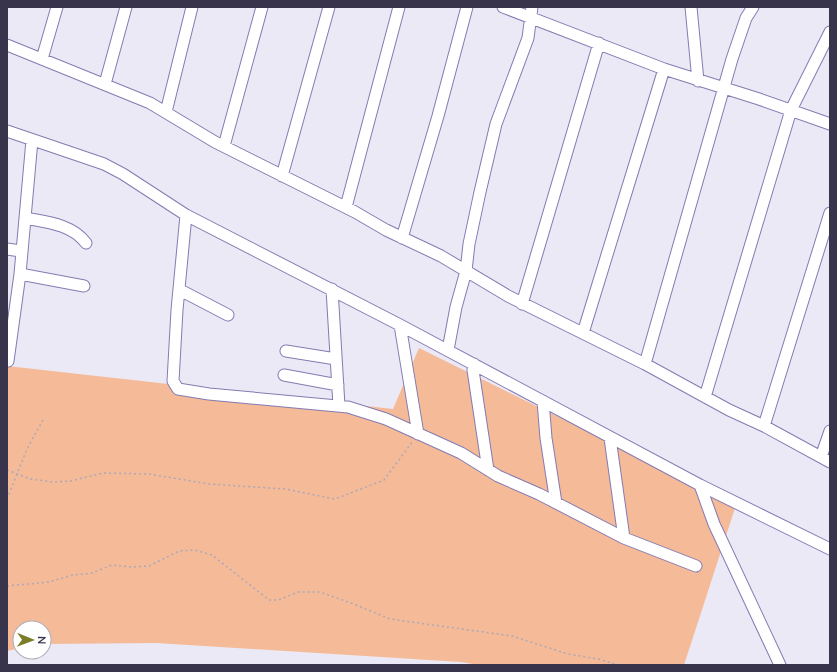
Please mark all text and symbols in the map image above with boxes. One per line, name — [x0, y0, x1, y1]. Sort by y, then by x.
north arrow — [12, 620, 52, 660]
text: N — [34, 636, 49, 644]

